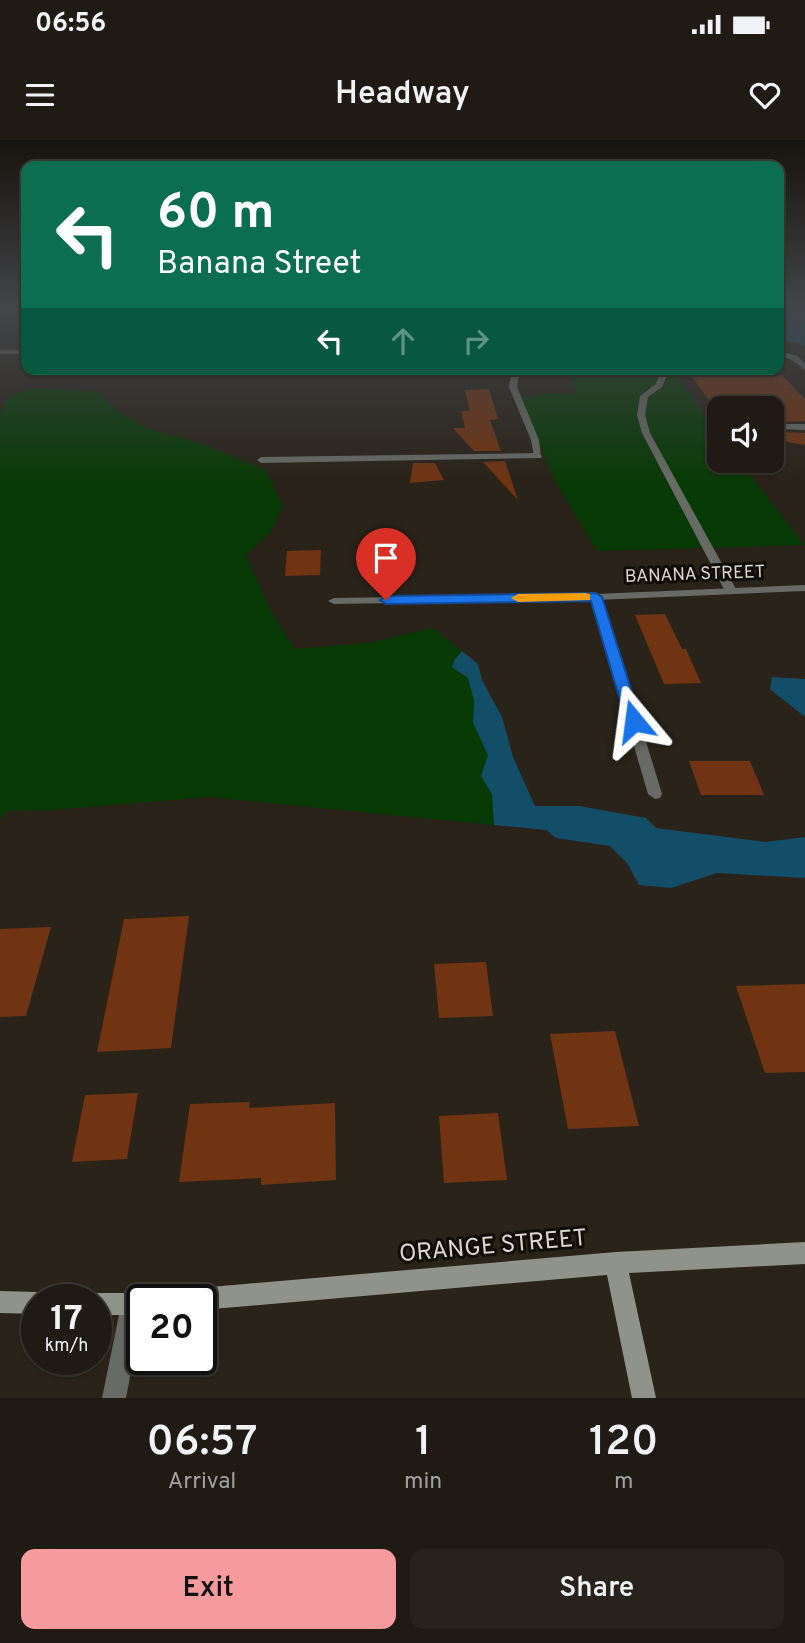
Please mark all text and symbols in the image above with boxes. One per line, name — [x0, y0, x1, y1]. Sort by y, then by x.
text: 06:56 — [35, 8, 106, 41]
text: Headway — [335, 75, 470, 115]
icon: menu — [21, 76, 59, 114]
icon: heart — [746, 76, 784, 114]
text: 60 m — [157, 184, 275, 246]
icon: left — [42, 189, 133, 280]
text: Banana Street — [157, 245, 362, 285]
icon: left — [311, 322, 349, 360]
icon: ahead — [384, 322, 422, 360]
icon: right — [457, 322, 495, 360]
map controls — [707, 396, 784, 473]
button: sound — [707, 396, 784, 473]
pin — [356, 528, 416, 600]
icon: arrive — [367, 539, 405, 577]
street label: BANANA STREET — [625, 561, 765, 589]
position arrow — [597, 684, 671, 758]
street label: ORANGE STREET — [398, 1224, 588, 1270]
speed limit sign: 20 — [126, 1284, 217, 1375]
text: 17 — [50, 1298, 83, 1342]
text: km/h — [45, 1335, 88, 1358]
text: 06:57 — [147, 1417, 257, 1470]
text: 1 — [415, 1417, 431, 1470]
text: 120 — [589, 1417, 658, 1470]
text: Arrival — [168, 1468, 236, 1497]
text: min — [404, 1468, 442, 1497]
text: m — [614, 1468, 633, 1497]
button: Exit — [21, 1549, 396, 1629]
button: Share — [410, 1549, 784, 1629]

